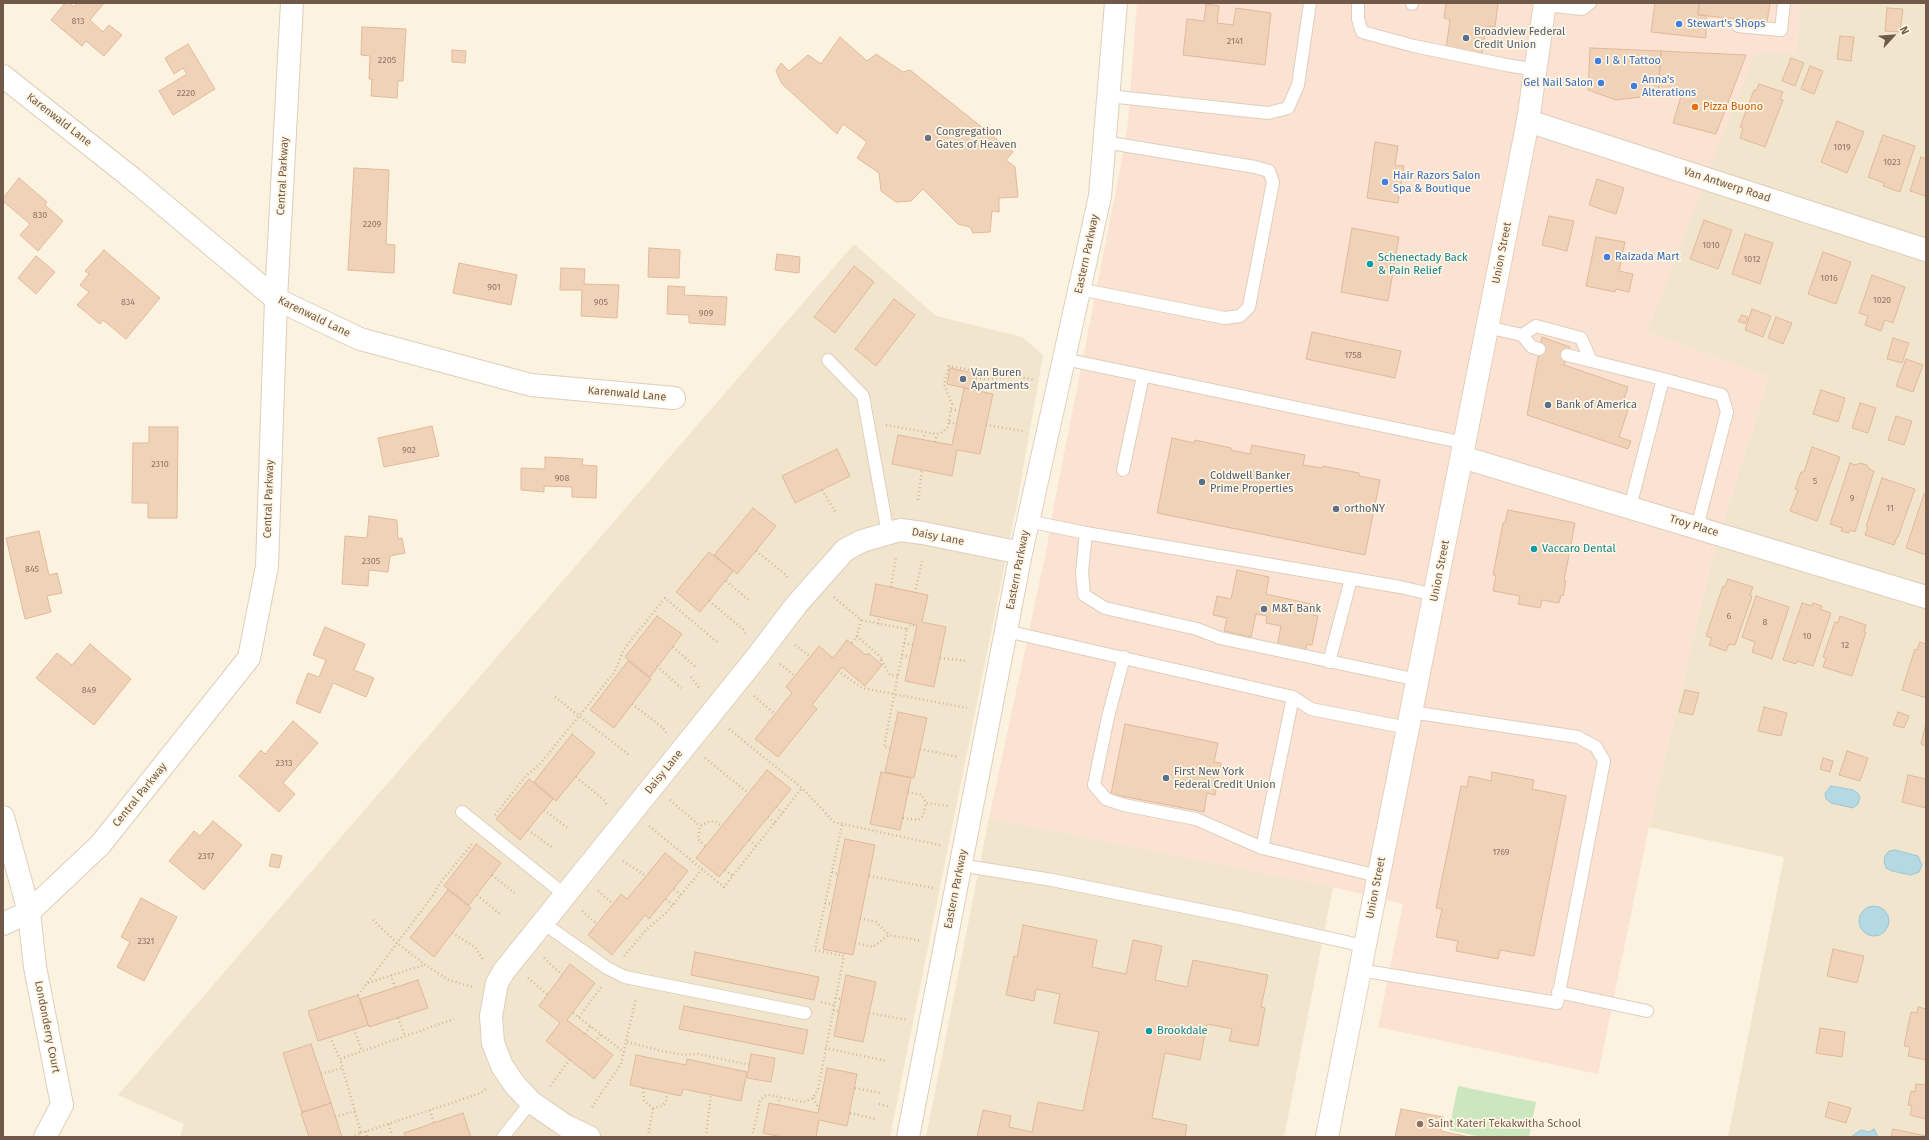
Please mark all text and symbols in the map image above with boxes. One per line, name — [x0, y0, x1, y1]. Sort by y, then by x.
house number: 813 — [71, 16, 85, 26]
north arrow — [1873, 16, 1913, 56]
place label: Stewart's Shops — [1687, 17, 1765, 31]
marker: Stewart's Shops — [1674, 19, 1684, 29]
text: N — [1897, 24, 1912, 37]
place label: Broadview Federal Credit Union — [1474, 25, 1565, 51]
marker: Broadview Federal Credit Union — [1461, 33, 1471, 43]
house number: 2141 — [1227, 36, 1243, 46]
place label: I & I Tattoo — [1606, 54, 1661, 68]
house number: 2205 — [378, 55, 396, 65]
marker: I & I Tattoo — [1593, 56, 1603, 66]
place label: Anna's Alterations — [1642, 73, 1696, 99]
place label: Gel Nail Salon — [1523, 76, 1593, 90]
marker: Gel Nail Salon — [1596, 78, 1606, 88]
marker: Anna's Alterations — [1629, 81, 1639, 91]
house number: 2220 — [177, 88, 195, 98]
street label: Karenwald Lane — [24, 91, 94, 149]
place label: Pizza Buono — [1703, 100, 1763, 114]
marker: Pizza Buono — [1690, 102, 1700, 112]
place label: Congregation Gates of Heaven — [936, 125, 1017, 151]
marker: Congregation Gates of Heaven — [923, 133, 933, 143]
street label: Central Parkway — [274, 136, 292, 216]
house number: 1019 — [1833, 142, 1851, 152]
house number: 1023 — [1883, 157, 1901, 167]
street label: Van Antwerp Road — [1682, 165, 1772, 205]
place label: Hair Razors Salon Spa & Boutique — [1393, 169, 1480, 195]
marker: Hair Razors Salon Spa & Boutique — [1380, 177, 1390, 187]
house number: 830 — [33, 210, 47, 220]
street label: Eastern Parkway — [1072, 213, 1102, 295]
house number: 2209 — [363, 219, 381, 229]
street label: Union Street — [1490, 221, 1514, 285]
house number: 1010 — [1702, 240, 1720, 250]
place label: Raizada Mart — [1615, 250, 1679, 264]
place label: Schenectady Back & Pain Relief — [1378, 251, 1468, 277]
marker: Raizada Mart — [1602, 252, 1612, 262]
house number: 1012 — [1743, 254, 1761, 264]
marker: Schenectady Back & Pain Relief — [1365, 259, 1375, 269]
house number: 1016 — [1820, 273, 1838, 283]
house number: 901 — [487, 282, 501, 292]
street label: Karenwald Lane — [276, 294, 352, 340]
house number: 1020 — [1873, 295, 1891, 305]
house number: 834 — [121, 297, 135, 307]
house number: 905 — [594, 297, 608, 307]
house number: 909 — [699, 308, 713, 318]
house number: 1758 — [1344, 350, 1362, 360]
place label: Van Buren Apartments — [971, 366, 1029, 392]
marker: Van Buren Apartments — [958, 374, 968, 384]
street label: Karenwald Lane — [587, 384, 667, 404]
place label: Bank of America — [1556, 398, 1637, 412]
marker: Bank of America — [1543, 400, 1553, 410]
house number: 902 — [402, 445, 416, 455]
house number: 2310 — [151, 459, 169, 469]
street label: Central Parkway — [261, 459, 277, 539]
place label: Coldwell Banker Prime Properties — [1210, 469, 1293, 495]
house number: 908 — [555, 473, 569, 483]
house number: 5 — [1813, 476, 1817, 486]
marker: Coldwell Banker Prime Properties — [1197, 477, 1207, 487]
house number: 9 — [1850, 493, 1854, 503]
place label: orthoNY — [1344, 502, 1385, 516]
house number: 11 — [1886, 503, 1894, 513]
marker: orthoNY — [1331, 504, 1341, 514]
street label: Troy Place — [1668, 512, 1720, 540]
street label: Daisy Lane — [911, 525, 965, 549]
street label: Eastern Parkway — [1004, 529, 1032, 611]
street label: Union Street — [1428, 539, 1452, 603]
place label: Vaccaro Dental — [1542, 542, 1616, 556]
marker: Vaccaro Dental — [1529, 544, 1539, 554]
house number: 2305 — [362, 556, 380, 566]
house number: 845 — [25, 564, 39, 574]
place label: M&T Bank — [1272, 602, 1321, 616]
marker: M&T Bank — [1259, 604, 1269, 614]
house number: 6 — [1727, 611, 1731, 621]
house number: 8 — [1763, 617, 1767, 627]
house number: 10 — [1803, 631, 1811, 641]
house number: 12 — [1841, 640, 1849, 650]
house number: 849 — [82, 685, 96, 695]
street label: Daisy Lane — [642, 747, 686, 797]
house number: 2313 — [275, 758, 293, 768]
street label: Central Parkway — [110, 760, 170, 830]
place label: First New York Federal Credit Union — [1174, 765, 1276, 791]
marker: First New York Federal Credit Union — [1161, 773, 1171, 783]
house number: 1769 — [1492, 847, 1510, 857]
street label: Eastern Parkway — [942, 848, 970, 930]
house number: 2317 — [198, 851, 214, 861]
street label: Union Street — [1364, 856, 1388, 920]
house number: 2321 — [138, 936, 154, 946]
street label: Londonderry Court — [32, 980, 62, 1074]
place label: Brookdale — [1157, 1024, 1208, 1038]
marker: Brookdale — [1144, 1026, 1154, 1036]
place label: Saint Kateri Tekakwitha School — [1428, 1117, 1581, 1131]
marker: Saint Kateri Tekakwitha School — [1415, 1119, 1425, 1129]

